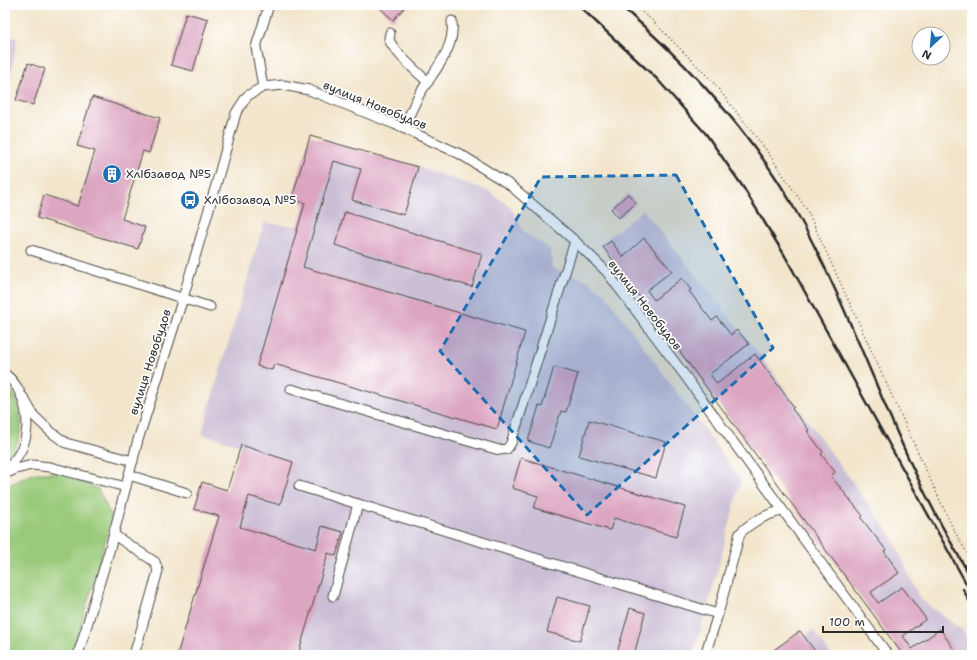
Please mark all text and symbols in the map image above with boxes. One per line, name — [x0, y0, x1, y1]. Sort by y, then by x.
north arrow — [911, 26, 951, 66]
text: N — [919, 46, 934, 63]
street label: вулиця Новобудов — [321, 77, 429, 133]
building icon: Хлібзавод №5 — [101, 163, 123, 185]
place label: Хлібзавод №5 — [126, 166, 211, 182]
bus stop icon: Хлібозавод №5 — [179, 189, 201, 211]
place label: Хлібозавод №5 — [204, 192, 296, 208]
street label: вулиця Новобудов — [605, 257, 685, 353]
street label: вулиця Новобудов — [125, 307, 175, 417]
scale bar — [823, 608, 943, 634]
text: 100 m — [829, 614, 865, 630]

